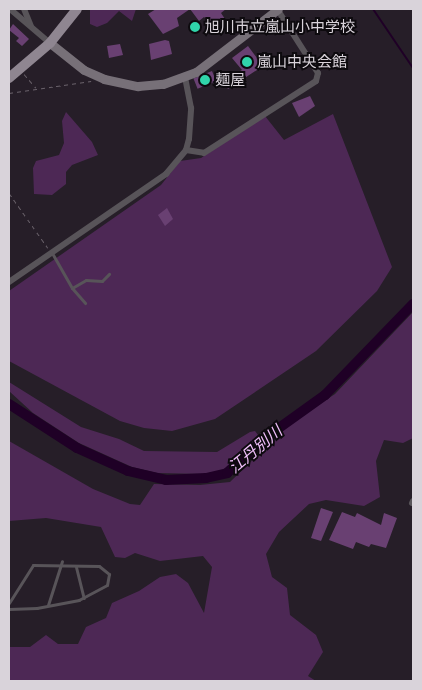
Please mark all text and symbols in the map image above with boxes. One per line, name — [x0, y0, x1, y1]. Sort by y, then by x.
place label: 旭川市立嵐山小中学校 — [205, 18, 355, 36]
marker: 旭川市立嵐山小中学校 — [189, 21, 201, 33]
place label: 嵐山中央会館 — [257, 53, 347, 71]
marker: 嵐山中央会館 — [241, 56, 253, 68]
place label: 麺屋 — [215, 71, 245, 89]
marker: 麺屋 — [199, 74, 211, 86]
water label: 江丹別川 — [224, 421, 286, 477]

